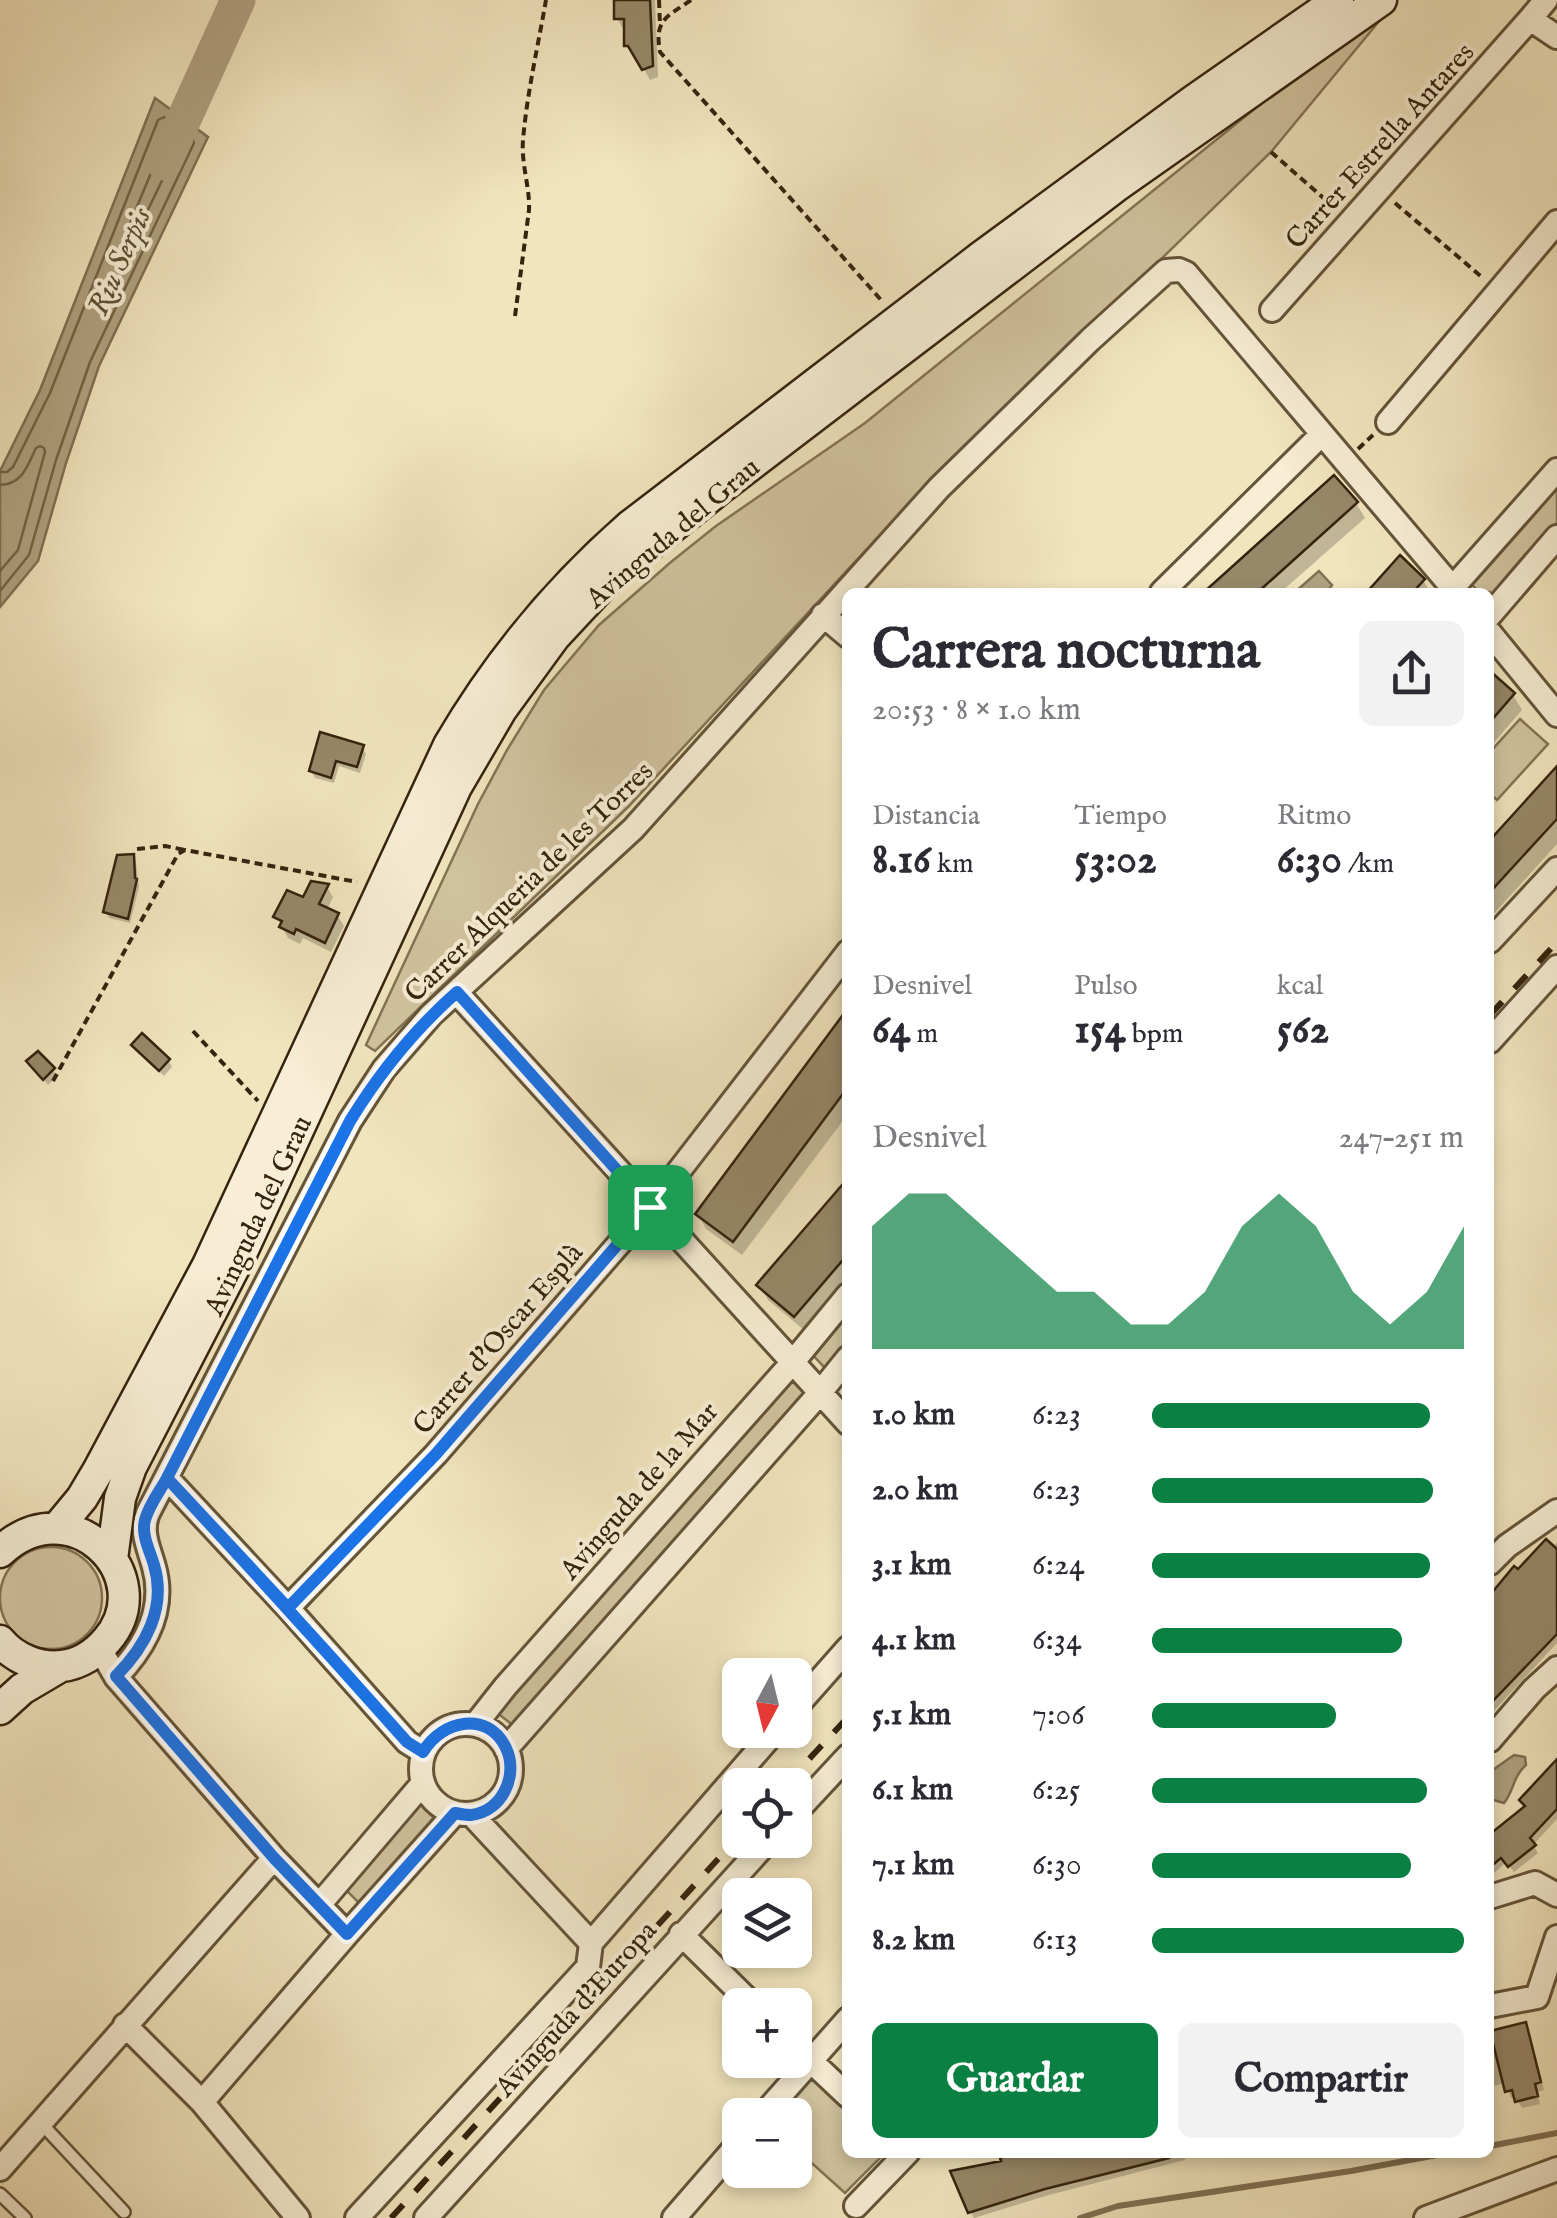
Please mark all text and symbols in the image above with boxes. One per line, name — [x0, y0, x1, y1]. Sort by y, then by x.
street label: Carrer Estrella Antares — [1279, 36, 1483, 257]
water label: Riu Serpis — [80, 202, 161, 321]
street label: Avinguda del Grau — [579, 451, 768, 618]
text: Carrera nocturna — [872, 617, 1260, 687]
button: share — [1359, 621, 1464, 726]
text: 20:53 · 8 × 1.0 km — [872, 690, 1081, 731]
street label: Carrer Alqueria de les Torres — [398, 755, 661, 1011]
text: Distancia — [872, 799, 980, 834]
text: Tiempo — [1074, 799, 1167, 834]
text: Ritmo — [1277, 799, 1351, 834]
text: 8.16 — [872, 834, 931, 887]
text: 53:02 — [1074, 834, 1157, 887]
text: 6:30 — [1277, 834, 1342, 887]
text: km — [931, 847, 974, 882]
text: /km — [1342, 847, 1394, 882]
text: Desnivel — [872, 969, 972, 1004]
text: Pulso — [1074, 969, 1138, 1004]
text: kcal — [1277, 969, 1323, 1004]
text: 64 — [872, 1004, 910, 1057]
text: 154 — [1074, 1004, 1126, 1057]
text: 562 — [1277, 1004, 1329, 1057]
text: m — [910, 1017, 938, 1052]
text: bpm — [1126, 1017, 1183, 1052]
street label: Avinguda del Grau — [197, 1110, 321, 1323]
text: Desnivel — [872, 1118, 987, 1159]
text: 247–251 m — [1338, 1118, 1464, 1159]
pin — [608, 1165, 693, 1250]
icon: arrive — [623, 1180, 678, 1235]
street label: Carrer d'Oscar Esplà — [406, 1236, 592, 1442]
street label: Avinguda de la Mar — [552, 1395, 727, 1589]
text: 1.0 km — [872, 1395, 955, 1436]
text: 6:23 — [1032, 1395, 1081, 1436]
text: 2.0 km — [872, 1470, 958, 1511]
text: 6:23 — [1032, 1470, 1081, 1511]
text: 3.1 km — [872, 1545, 952, 1586]
text: 6:24 — [1032, 1545, 1085, 1586]
text: 4.1 km — [872, 1620, 956, 1661]
text: 6:34 — [1032, 1620, 1082, 1661]
north arrow — [722, 1658, 812, 1748]
map controls — [722, 1658, 812, 2188]
text: 5.1 km — [872, 1695, 951, 1736]
text: 7:06 — [1032, 1695, 1085, 1736]
button: locate — [722, 1768, 812, 1858]
text: 6.1 km — [872, 1770, 953, 1811]
text: 6:25 — [1032, 1770, 1080, 1811]
text: 7.1 km — [872, 1845, 955, 1886]
text: 6:30 — [1032, 1845, 1082, 1886]
button: layers — [722, 1878, 812, 1968]
street label: Avinguda d'Europa — [488, 1914, 666, 2106]
text: 8.2 km — [872, 1920, 955, 1961]
text: 6:13 — [1032, 1920, 1078, 1961]
button: + — [722, 1988, 812, 2078]
button: Guardar — [872, 2023, 1158, 2138]
button: Compartir — [1178, 2023, 1464, 2138]
button: − — [722, 2098, 812, 2188]

